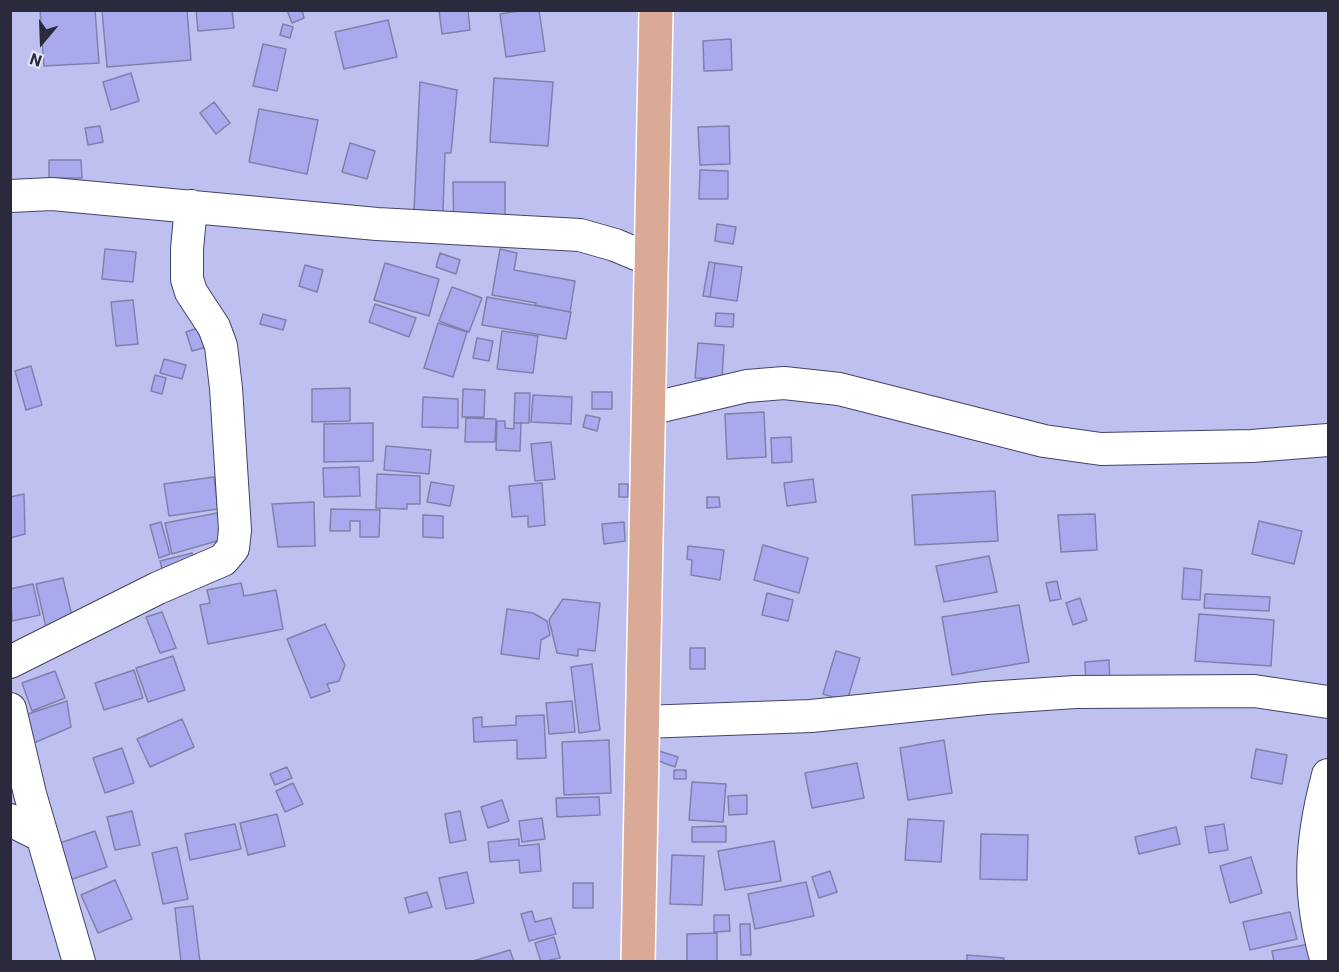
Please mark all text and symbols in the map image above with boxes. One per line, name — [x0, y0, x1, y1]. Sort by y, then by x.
north arrow — [12, 12, 72, 72]
text: N — [28, 49, 44, 70]

